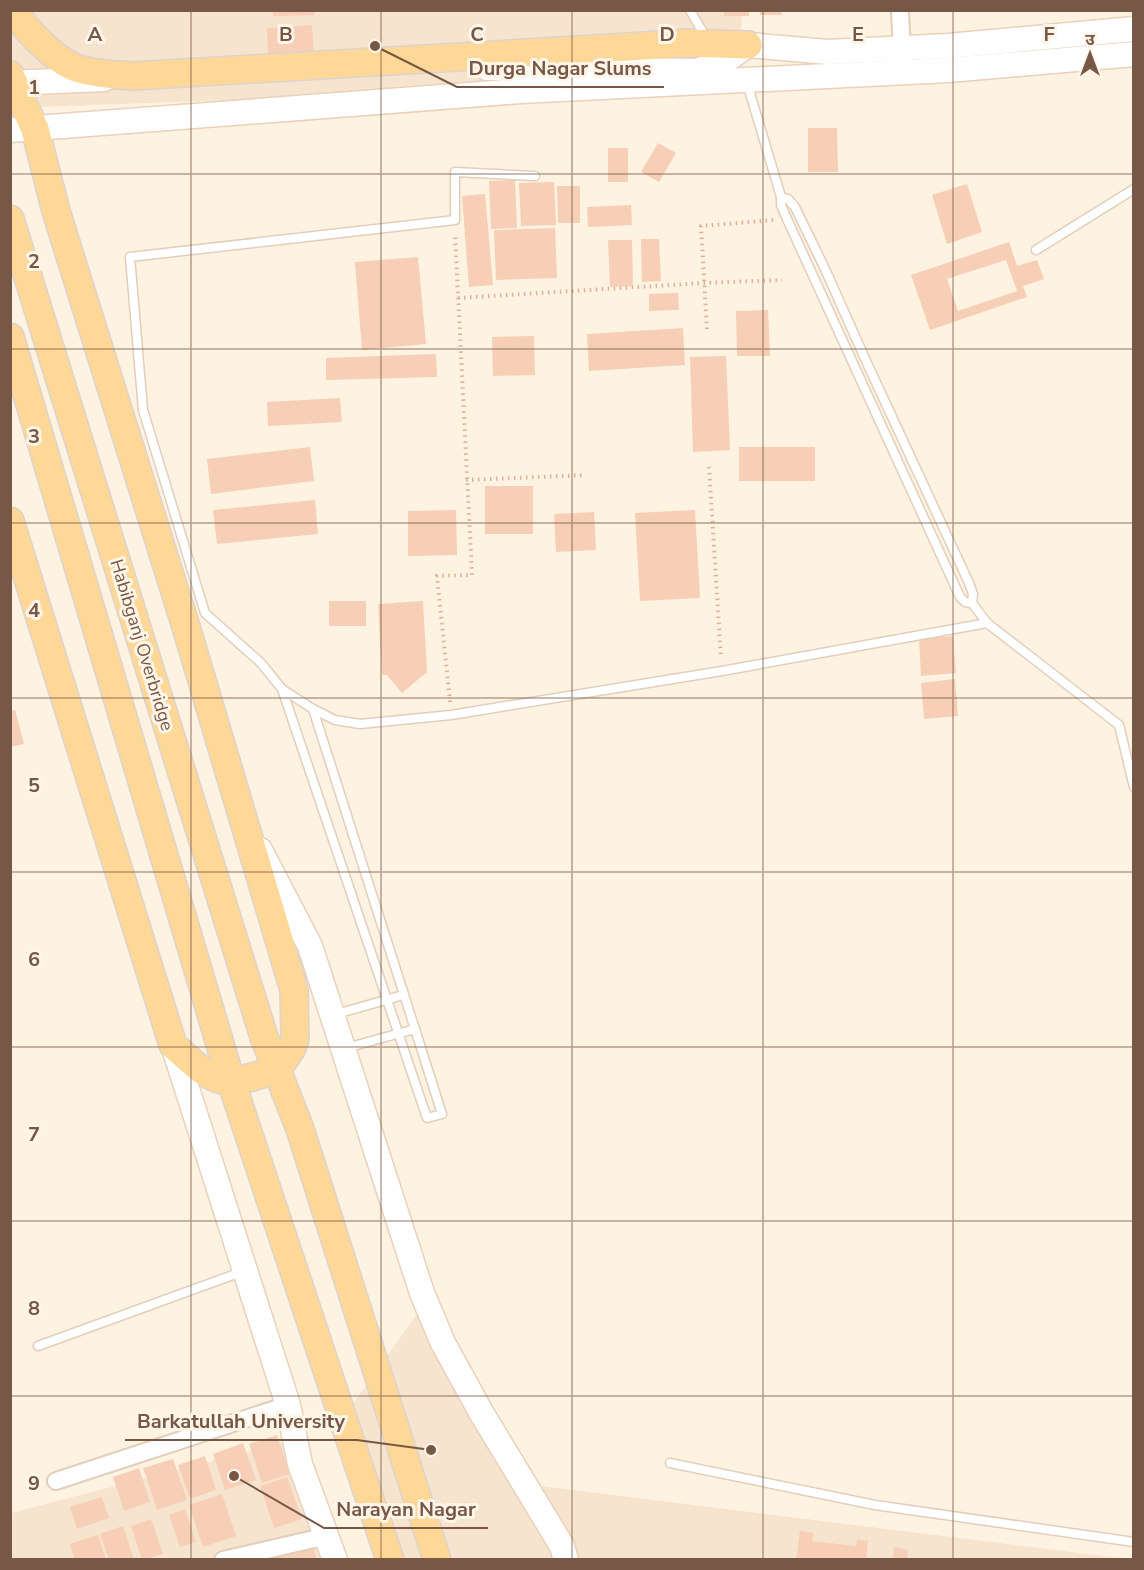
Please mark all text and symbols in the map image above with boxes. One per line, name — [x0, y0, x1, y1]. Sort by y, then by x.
text: A — [88, 21, 103, 48]
text: B — [279, 21, 293, 48]
text: C — [470, 21, 484, 48]
text: D — [659, 21, 675, 48]
text: E — [852, 21, 864, 48]
text: F — [1043, 21, 1055, 48]
north arrow — [1060, 24, 1120, 84]
text: उ — [1085, 29, 1095, 51]
callout: Durga Nagar Slums — [457, 49, 664, 87]
text: Durga Nagar Slums — [469, 55, 652, 82]
text: 1 — [28, 74, 40, 101]
text: 2 — [28, 248, 40, 275]
text: 3 — [28, 423, 40, 450]
street label: Habibganj Overbridge — [104, 556, 180, 734]
text: 4 — [28, 597, 40, 624]
text: 5 — [28, 772, 40, 799]
text: 6 — [28, 946, 40, 973]
text: 7 — [28, 1121, 40, 1148]
text: 8 — [28, 1295, 40, 1322]
callout: Barkatullah University — [125, 1402, 357, 1440]
text: Barkatullah University — [137, 1408, 345, 1435]
text: 9 — [28, 1470, 40, 1497]
callout: Narayan Nagar — [324, 1490, 488, 1528]
text: Narayan Nagar — [336, 1496, 476, 1523]

